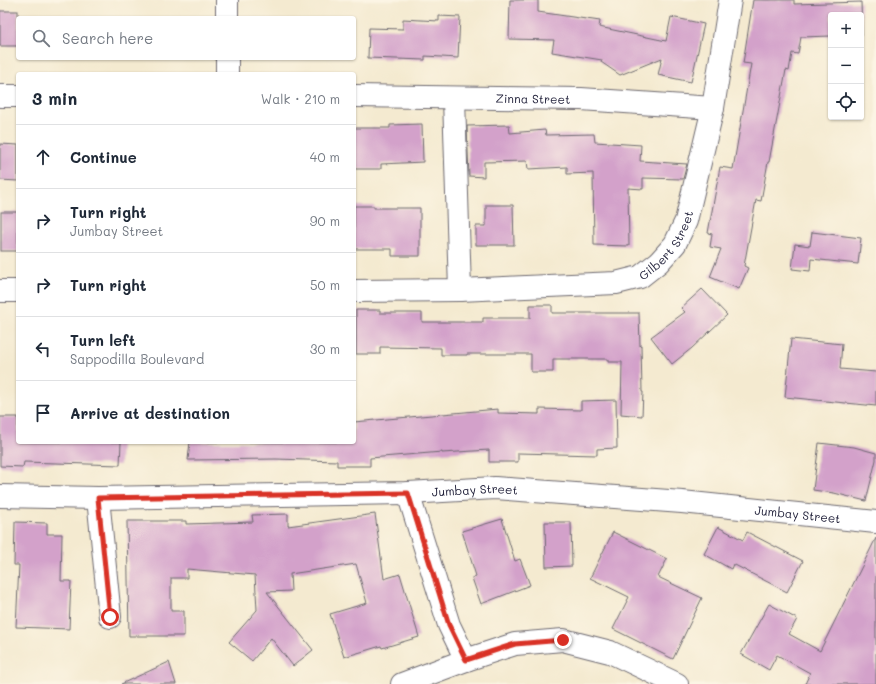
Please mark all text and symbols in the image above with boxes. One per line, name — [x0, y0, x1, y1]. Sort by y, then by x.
map controls — [828, 12, 864, 120]
button: + — [828, 12, 864, 48]
search box — [16, 16, 356, 60]
icon: search — [30, 27, 52, 49]
text: Search here — [62, 28, 153, 48]
button: − — [828, 48, 864, 84]
button: locate — [828, 84, 864, 120]
text: 3 min — [32, 87, 77, 109]
text: Walk · 210 m — [261, 90, 340, 107]
street label: Zinna Street — [496, 90, 570, 107]
icon: ahead — [32, 146, 54, 168]
text: Continue — [70, 147, 137, 167]
text: 40 m — [310, 148, 340, 165]
text: Turn right — [70, 202, 147, 222]
street label: Gilbert Street — [635, 209, 696, 283]
icon: right — [32, 210, 54, 232]
text: 90 m — [310, 212, 340, 229]
text: Jumbay Street — [70, 222, 163, 239]
icon: right — [32, 274, 54, 296]
text: Turn right — [70, 275, 147, 295]
text: 50 m — [310, 276, 340, 293]
text: Turn left — [70, 330, 135, 350]
icon: left — [32, 338, 54, 360]
text: 30 m — [310, 340, 340, 357]
text: Sappodilla Boulevard — [70, 350, 204, 367]
icon: arrive — [32, 402, 54, 424]
text: Arrive at destination — [70, 403, 230, 423]
street label: Jumbay Street — [431, 480, 518, 500]
street label: Jumbay Street — [754, 502, 841, 526]
route start — [101, 608, 119, 626]
route end — [554, 631, 572, 649]

